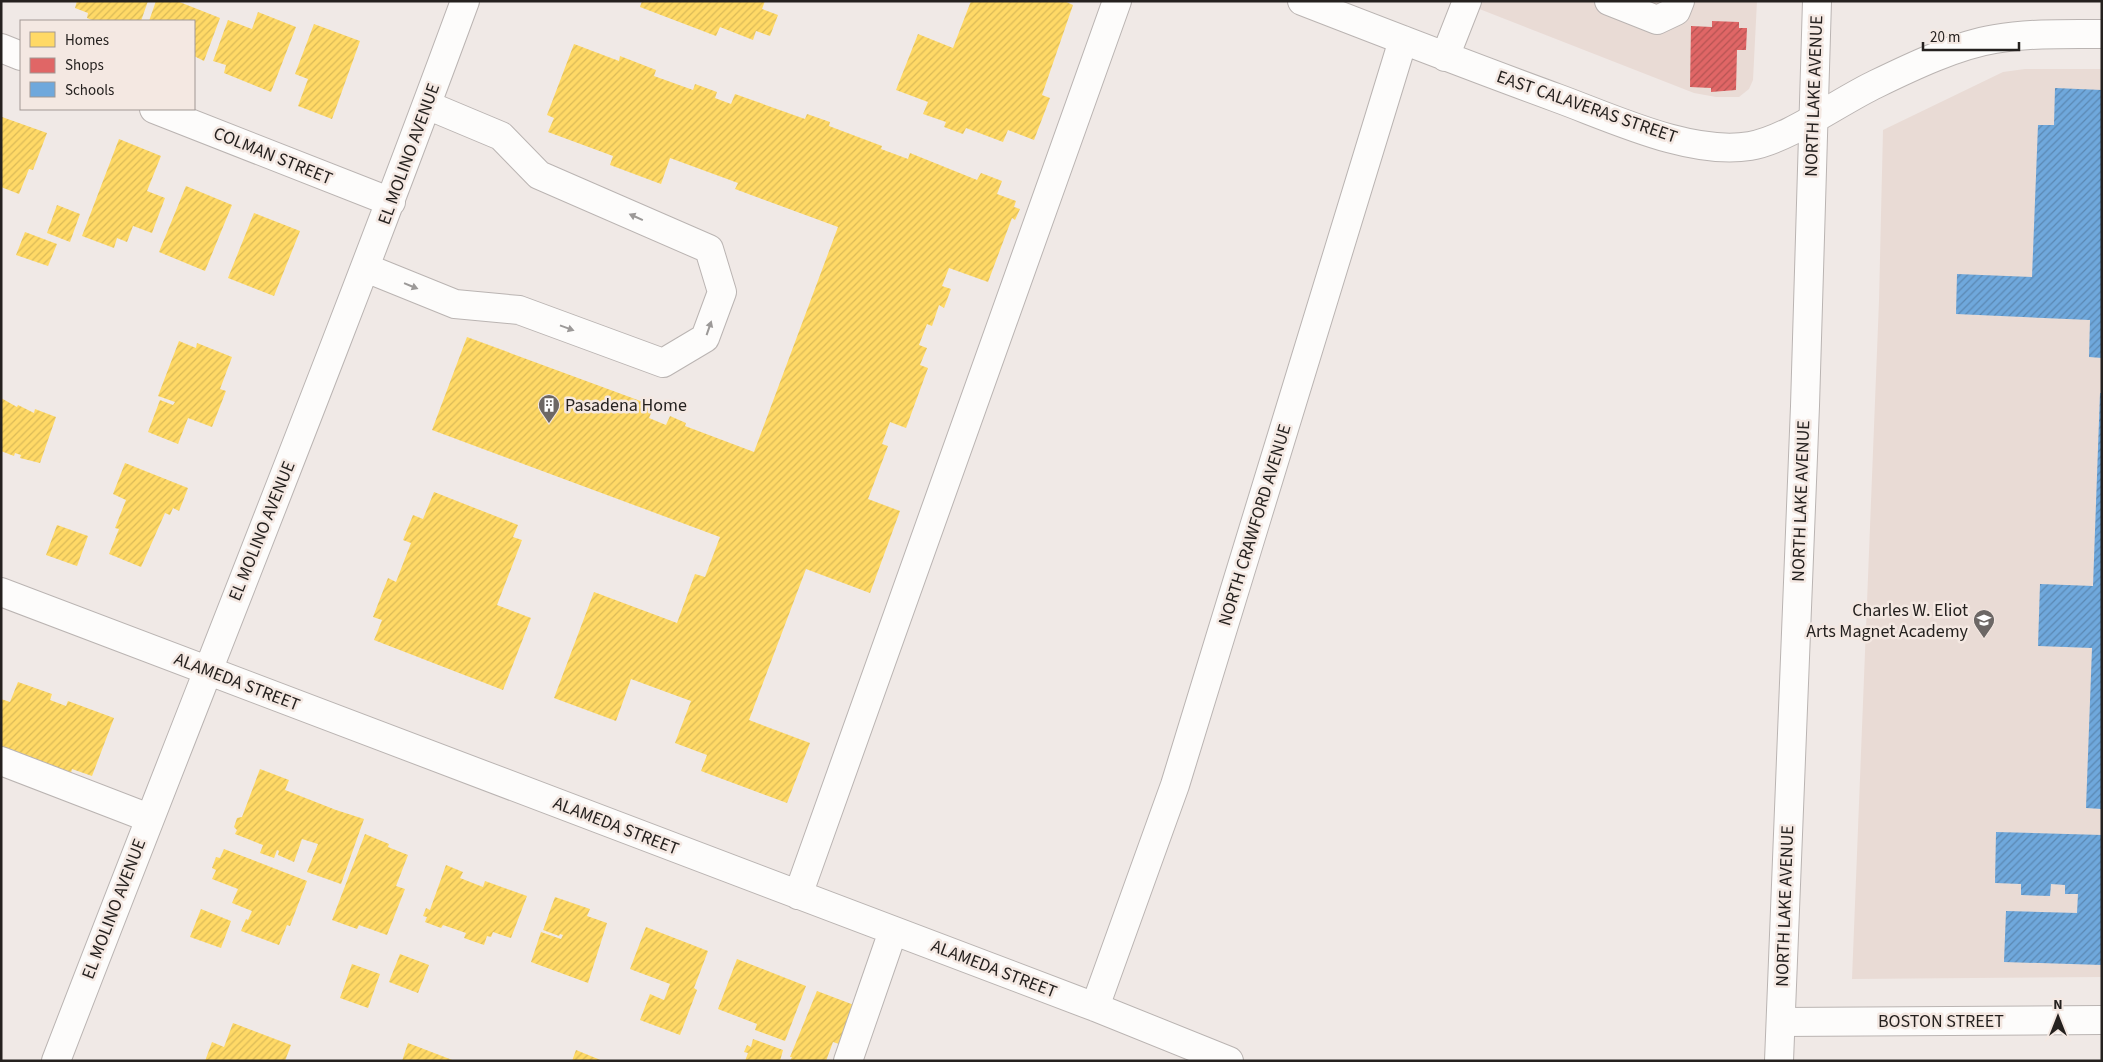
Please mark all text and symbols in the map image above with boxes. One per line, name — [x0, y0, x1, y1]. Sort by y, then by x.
street label: NORTH LAKE AVENUE — [1799, 15, 1829, 177]
legend — [20, 20, 195, 110]
scale bar — [1923, 20, 2019, 52]
text: 20 m — [1930, 27, 1960, 48]
text: Homes — [65, 30, 109, 51]
text: Shops — [65, 55, 104, 76]
street label: EAST CALAVERAS STREET — [1493, 64, 1681, 150]
text: Schools — [65, 80, 114, 101]
street label: EL MOLINO AVENUE — [372, 80, 446, 228]
street label: COLMAN STREET — [210, 121, 337, 191]
one-way arrow — [629, 212, 643, 220]
one-way arrow — [404, 282, 419, 290]
one-way arrow — [706, 320, 713, 335]
one-way arrow — [560, 324, 575, 332]
building icon: Pasadena Home — [537, 393, 561, 424]
place label: Pasadena Home — [565, 393, 687, 418]
street label: NORTH LAKE AVENUE — [1786, 420, 1816, 582]
street label: NORTH CRAWFORD AVENUE — [1212, 421, 1298, 629]
street label: EL MOLINO AVENUE — [223, 457, 301, 605]
place label: Charles W. Eliot Arts Magnet Academy — [1806, 598, 1969, 644]
school or university icon: Charles W. Eliot Arts Magnet Academy — [1972, 608, 1996, 639]
street label: ALAMEDA STREET — [170, 647, 304, 718]
street label: ALAMEDA STREET — [549, 791, 683, 862]
street label: NORTH LAKE AVENUE — [1770, 825, 1800, 987]
street label: EL MOLINO AVENUE — [76, 835, 152, 983]
street label: ALAMEDA STREET — [927, 934, 1061, 1005]
north arrow — [2033, 992, 2083, 1042]
text: N — [2053, 995, 2063, 1015]
street label: BOSTON STREET — [1878, 1009, 2004, 1034]

